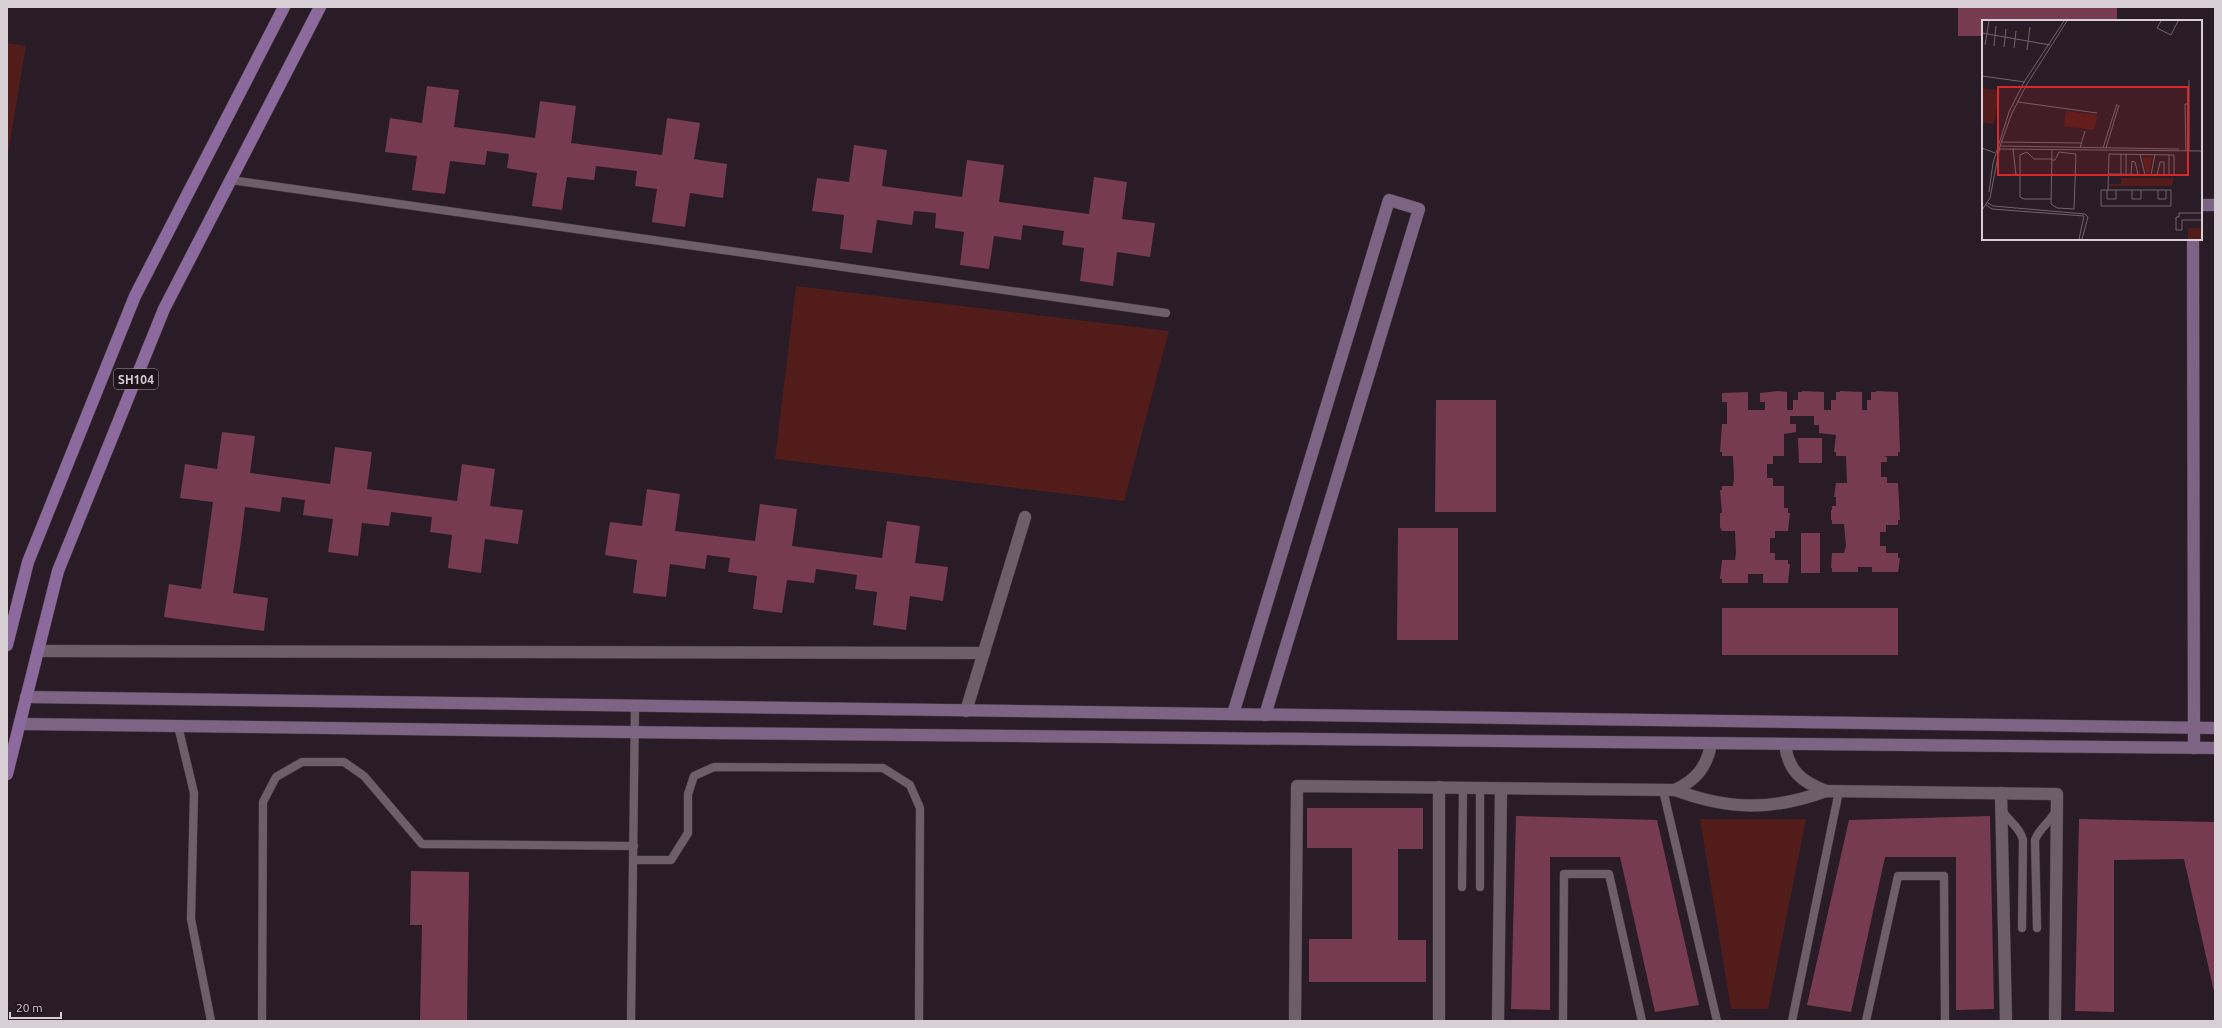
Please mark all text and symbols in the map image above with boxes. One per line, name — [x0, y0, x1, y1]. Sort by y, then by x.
inset map — [1982, 20, 2202, 240]
road number: SH104 — [114, 369, 158, 389]
scale bar — [10, 994, 61, 1020]
text: 20 m — [16, 1001, 43, 1014]

